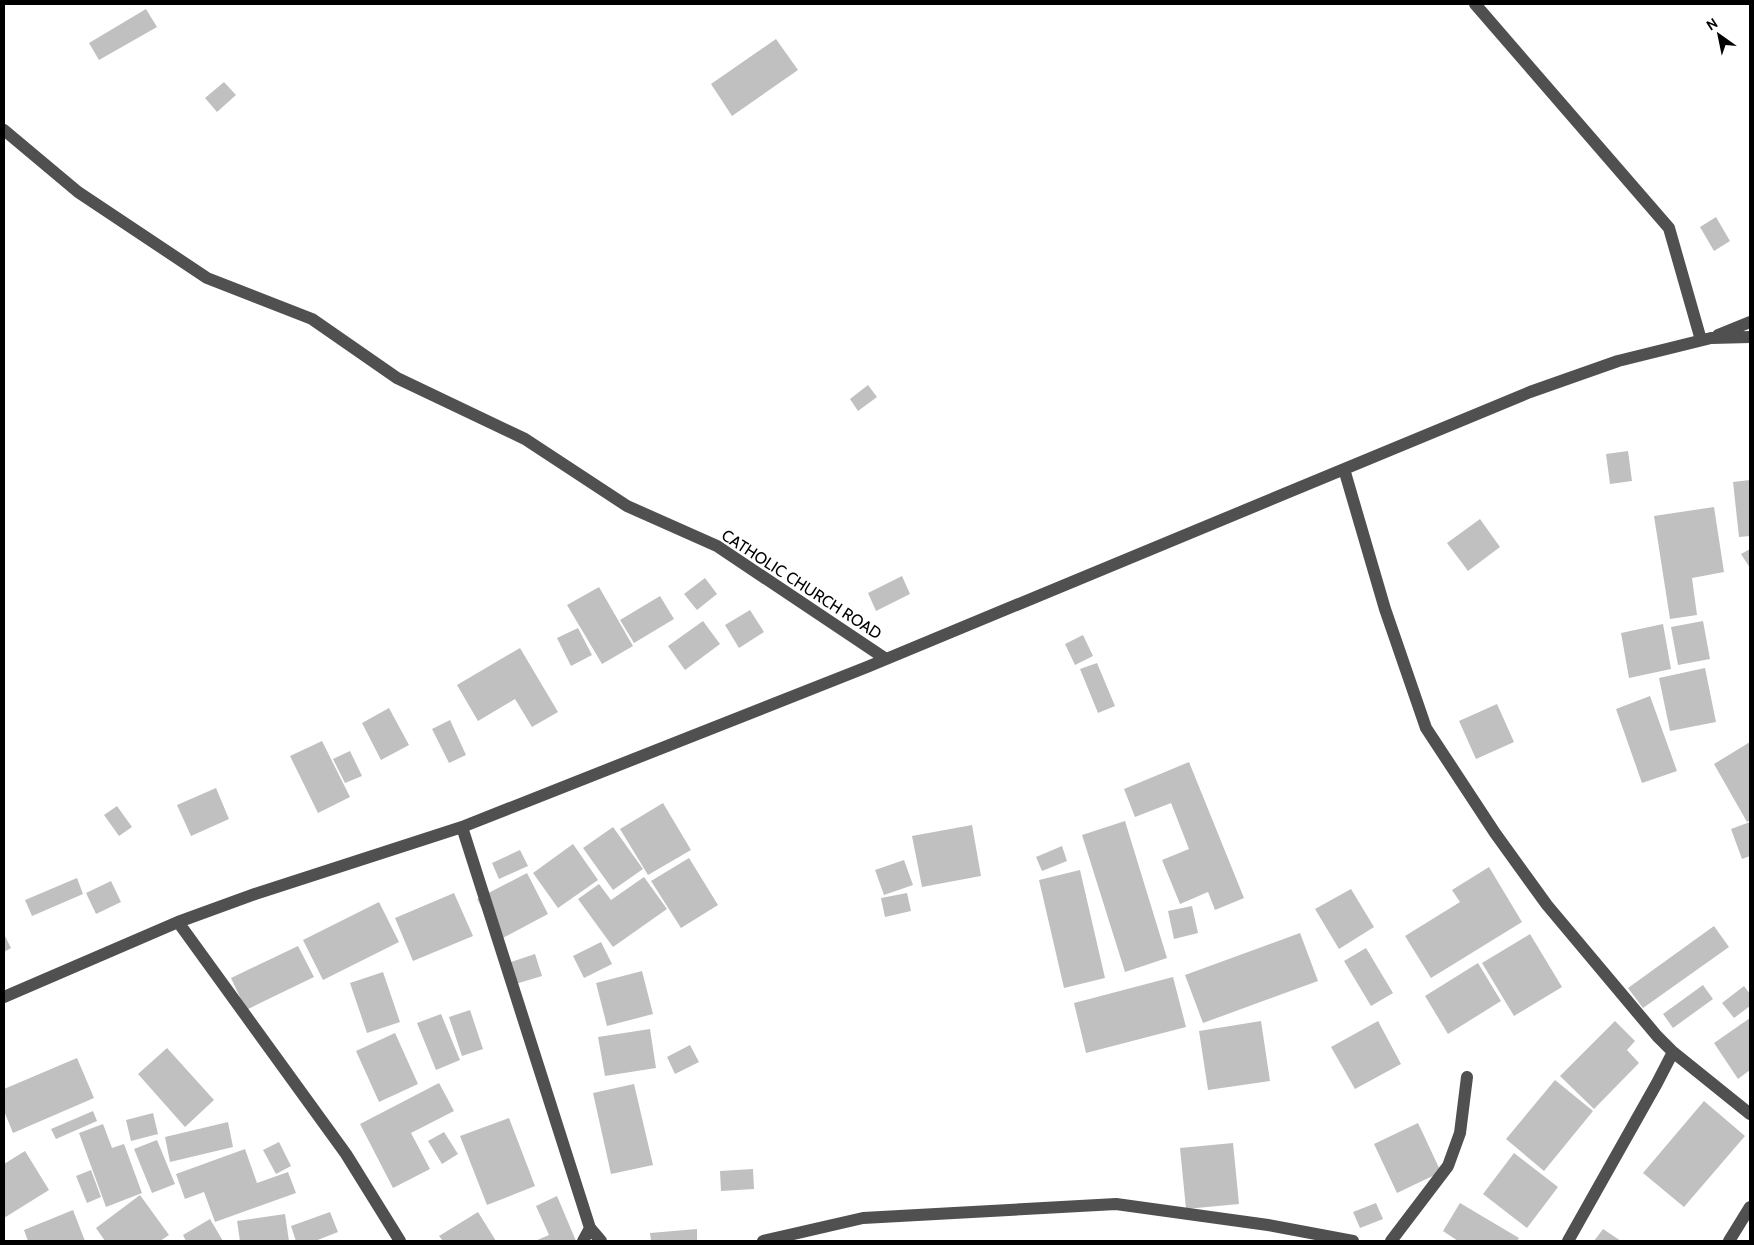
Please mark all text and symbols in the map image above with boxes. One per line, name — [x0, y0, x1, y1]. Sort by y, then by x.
north arrow — [1694, 10, 1744, 60]
text: N — [1703, 14, 1721, 34]
street label: CATHOLIC CHURCH ROAD — [718, 526, 885, 643]

